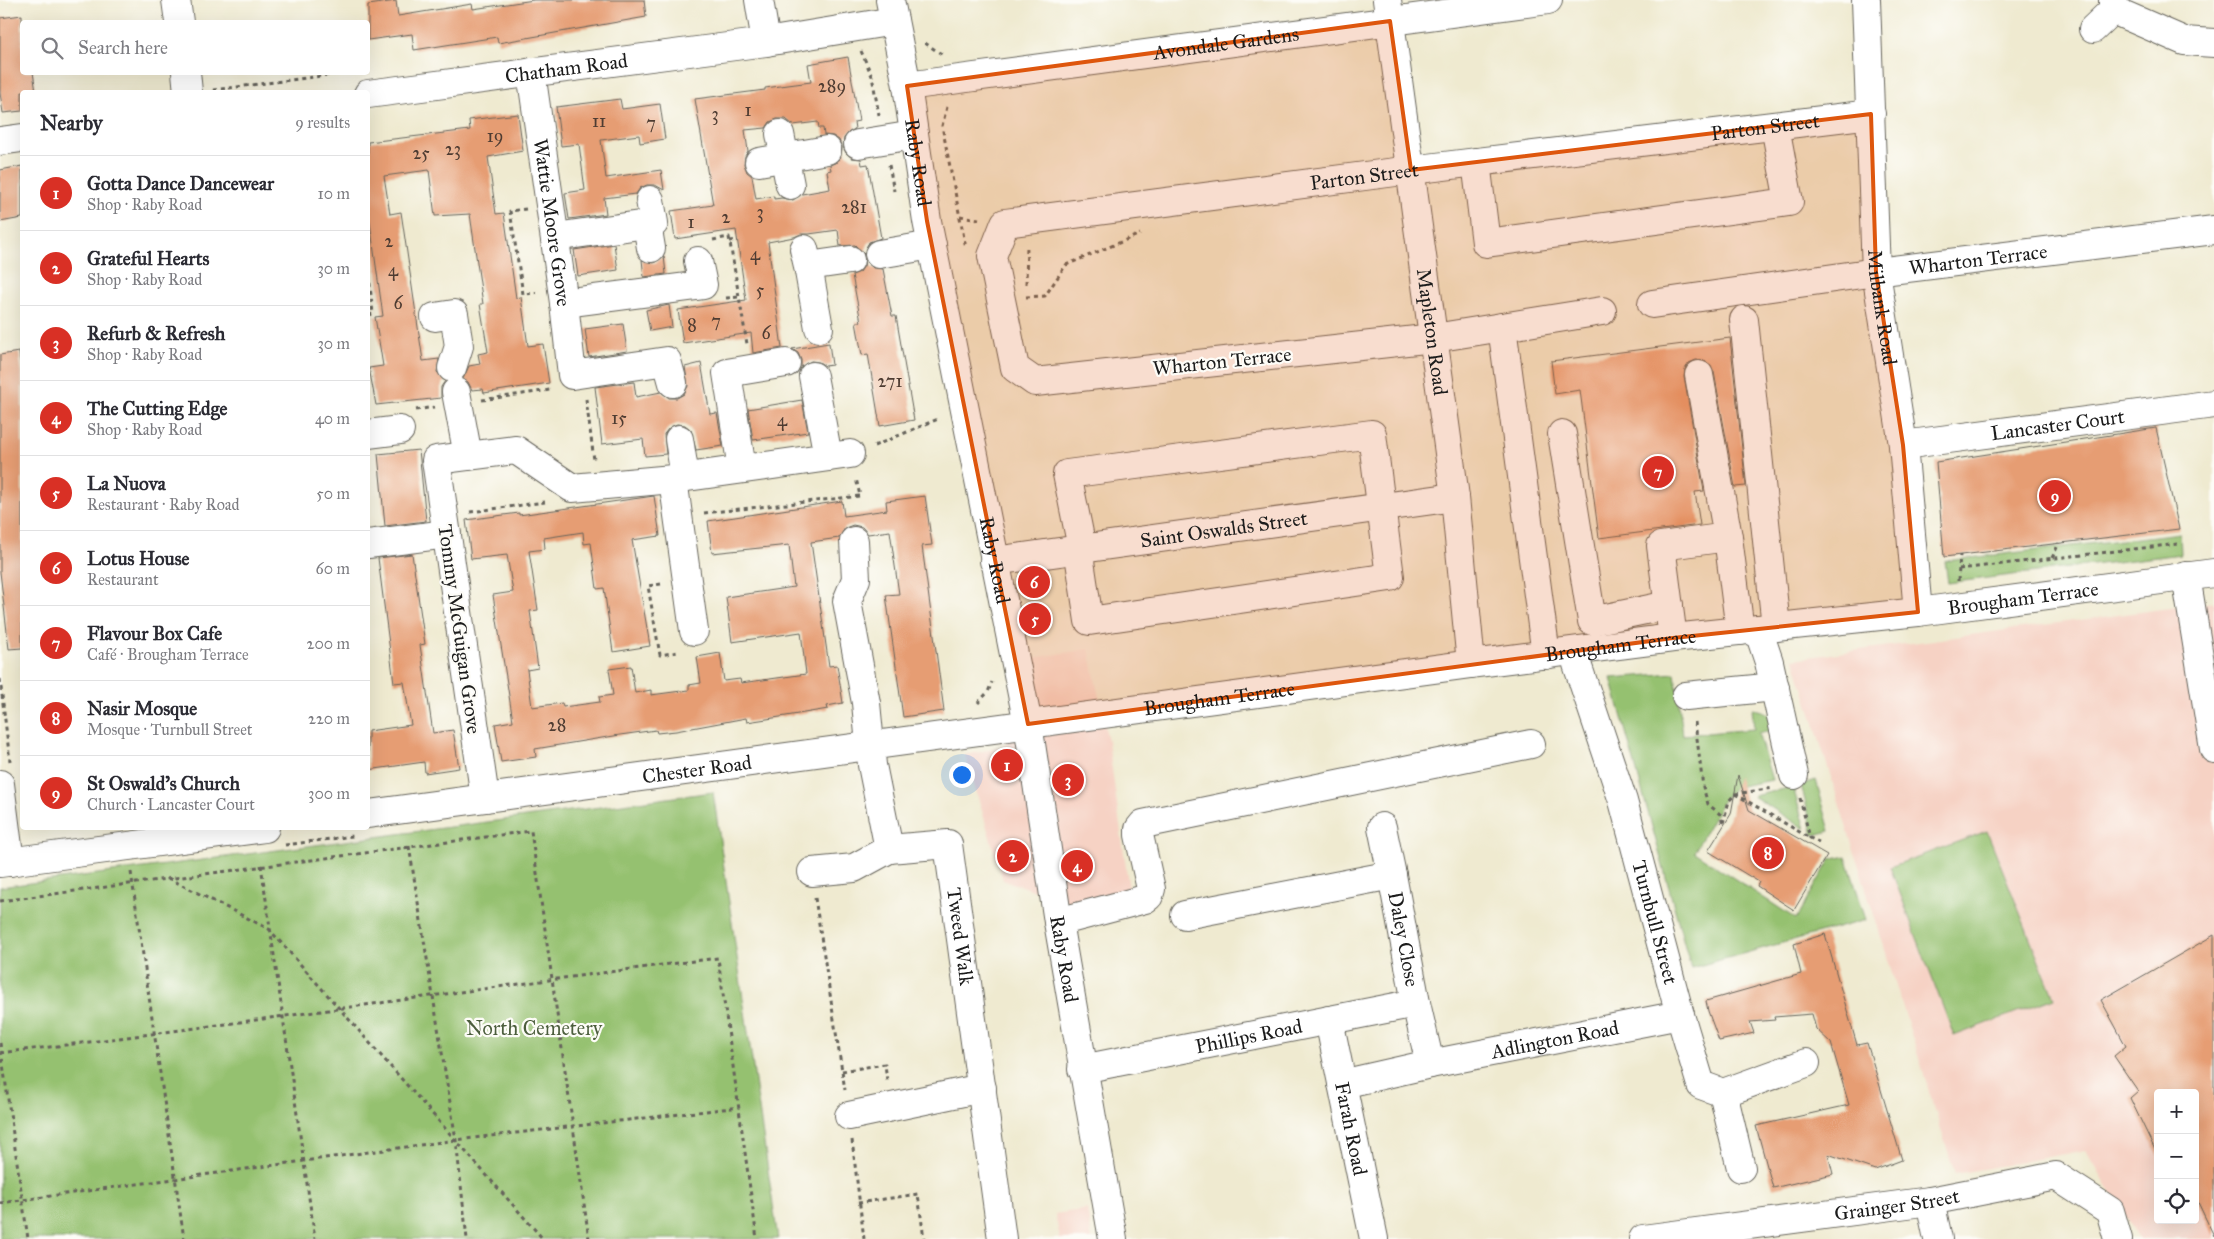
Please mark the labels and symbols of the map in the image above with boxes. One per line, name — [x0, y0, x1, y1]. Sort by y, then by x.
street label: Avondale Gardens — [1151, 22, 1300, 65]
street label: Chatham Road — [503, 48, 629, 88]
house number: 289 — [818, 75, 846, 97]
house number: 1 — [744, 99, 752, 121]
house number: 3 — [711, 103, 719, 125]
street label: Parton Street — [1709, 108, 1821, 145]
house number: 11 — [592, 110, 606, 132]
house number: 7 — [646, 112, 656, 134]
street label: Raby Road — [900, 117, 937, 208]
house number: 19 — [487, 125, 503, 147]
street label: Wattie Moore Grove — [529, 137, 576, 308]
house number: 23 — [445, 138, 461, 160]
house number: 25 — [412, 142, 430, 164]
street label: Parton Street — [1308, 157, 1420, 195]
house number: 281 — [841, 196, 867, 218]
house number: 3 — [756, 201, 764, 223]
house number: 2 — [722, 206, 731, 228]
house number: 1 — [687, 211, 695, 233]
house number: 2 — [385, 230, 394, 252]
street label: Wharton Terrace — [1907, 239, 2049, 280]
house number: 4 — [750, 243, 761, 265]
street label: Milbank Road — [1863, 249, 1902, 367]
house number: 4 — [388, 259, 399, 281]
street label: Mapleton Road — [1412, 267, 1453, 397]
house number: 5 — [756, 279, 765, 301]
house number: 6 — [393, 292, 403, 314]
house number: 7 — [711, 310, 721, 332]
house number: 8 — [687, 314, 697, 336]
house number: 6 — [761, 322, 771, 344]
street label: Wharton Terrace — [1151, 342, 1293, 380]
house number: 271 — [877, 370, 903, 392]
street label: Lancaster Court — [1989, 404, 2126, 445]
house number: 15 — [611, 407, 627, 429]
house number: 4 — [777, 409, 788, 431]
pin: 7 — [1642, 453, 1674, 491]
pin: 9 — [2039, 477, 2071, 515]
street label: Saint Oswalds Street — [1139, 506, 1309, 553]
street label: Raby Road — [975, 514, 1016, 606]
street label: Tommy McGuigan Grove — [432, 523, 487, 735]
pin: 6 — [1018, 563, 1050, 601]
street label: Brougham Terrace — [1946, 576, 2100, 620]
pin: 5 — [1019, 600, 1051, 638]
street label: Brougham Terrace — [1544, 624, 1697, 666]
street label: Brougham Terrace — [1142, 676, 1296, 720]
house number: 28 — [548, 714, 566, 736]
pin: 1 — [991, 746, 1023, 784]
street label: Chester Road — [641, 750, 753, 789]
pin: 3 — [1052, 761, 1084, 799]
your location — [949, 762, 975, 788]
pin: 8 — [1752, 834, 1784, 872]
pin: 2 — [997, 837, 1029, 875]
pin: 4 — [1061, 847, 1093, 885]
street label: Turnbull Street — [1627, 858, 1683, 987]
street label: Tweed Walk — [942, 886, 979, 988]
street label: Daley Close — [1383, 889, 1425, 989]
street label: Raby Road — [1045, 913, 1084, 1005]
street label: Phillips Road — [1193, 1014, 1304, 1058]
street label: Adlington Road — [1488, 1015, 1621, 1064]
park label: North Cemetery — [466, 1016, 603, 1040]
street label: Farah Road — [1330, 1080, 1373, 1178]
street label: Grainger Street — [1833, 1183, 1961, 1226]

